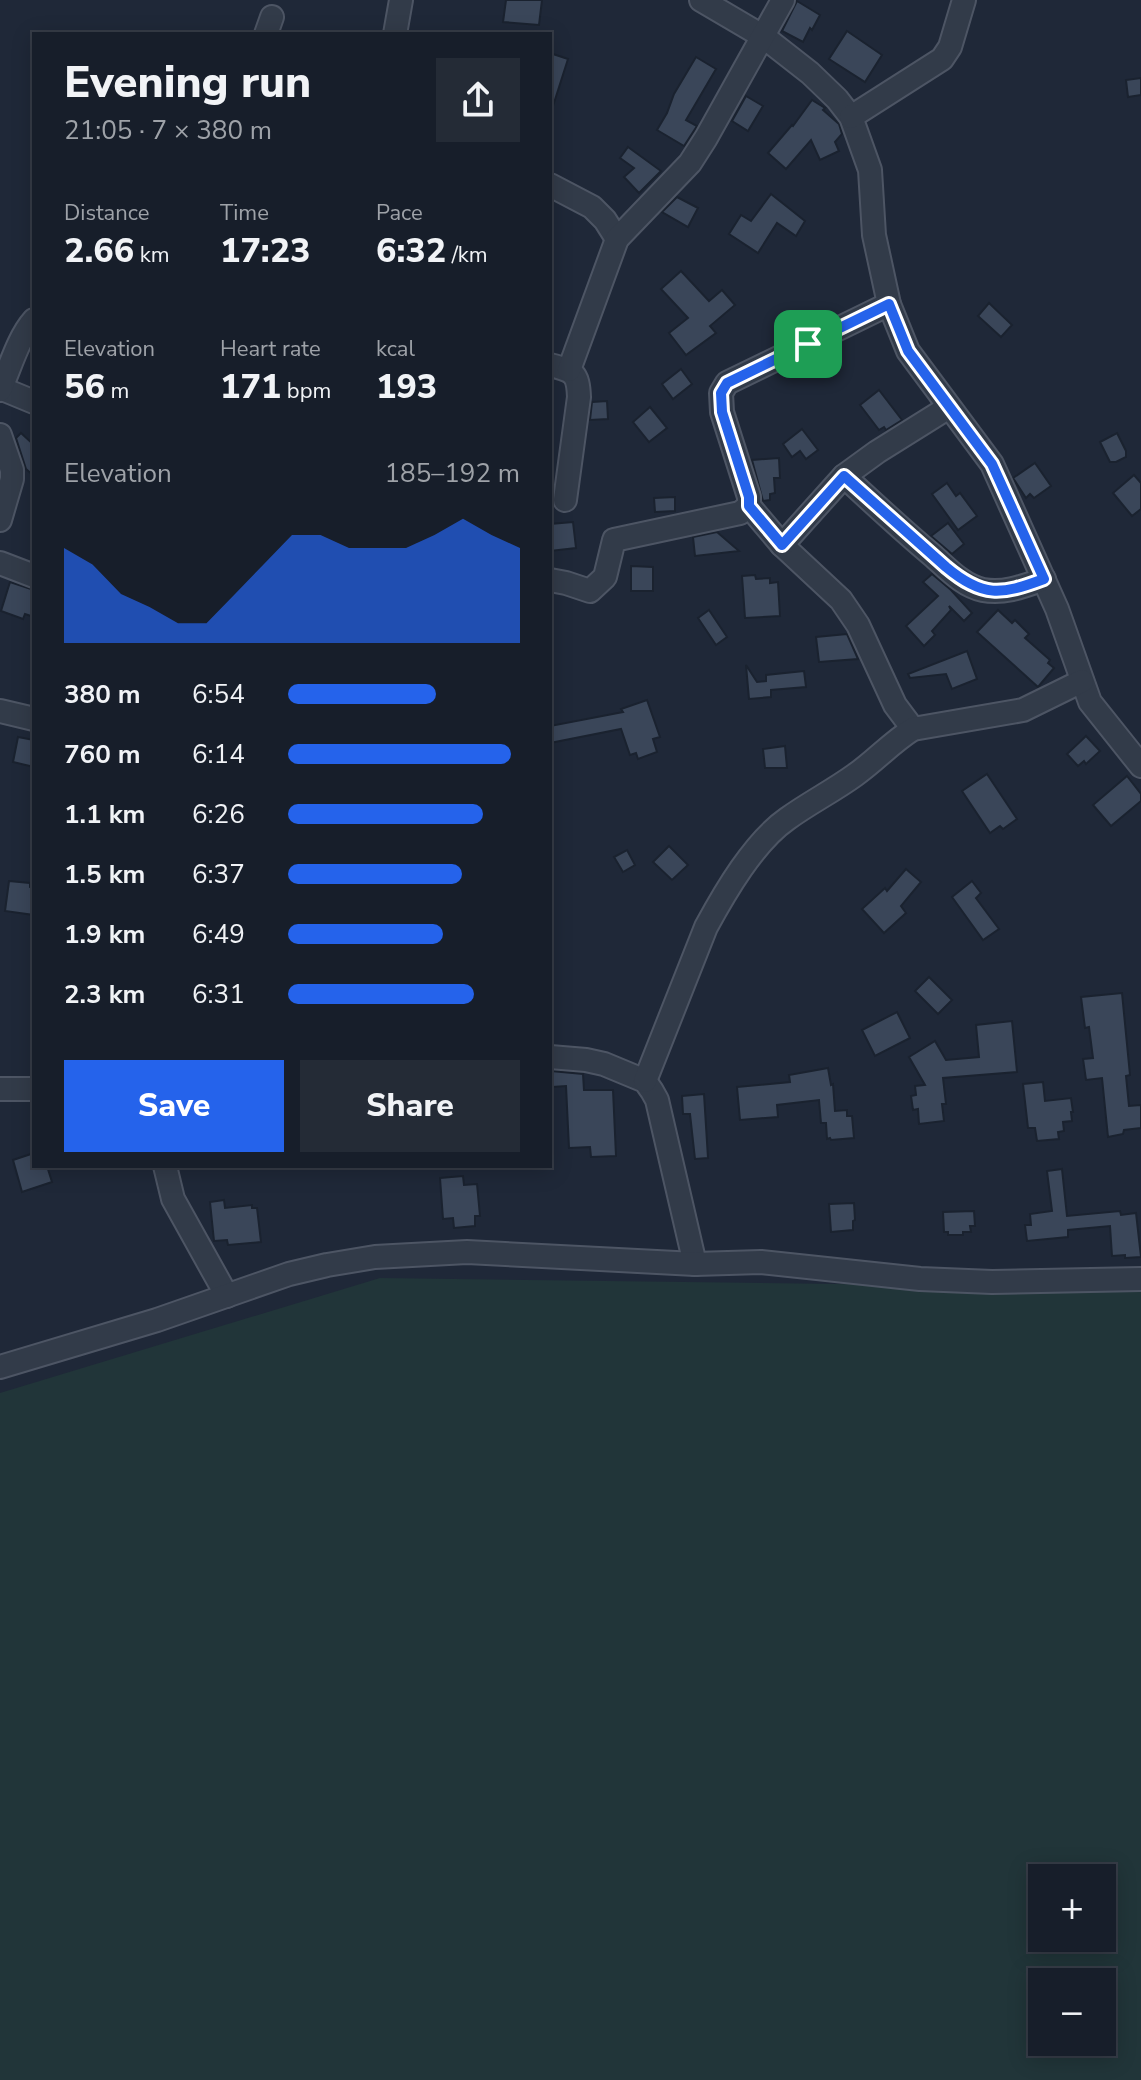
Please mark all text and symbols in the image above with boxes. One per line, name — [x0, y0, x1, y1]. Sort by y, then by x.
text: Evening run — [64, 53, 311, 113]
button: share — [436, 58, 520, 142]
text: 21:05 · 7 × 380 m — [64, 113, 272, 148]
text: Distance — [64, 198, 149, 228]
text: Time — [220, 198, 269, 228]
text: Pace — [376, 198, 423, 228]
text: 2.66 — [64, 228, 134, 274]
text: 17:23 — [220, 228, 310, 274]
text: 6:32 — [376, 228, 446, 274]
text: km — [134, 240, 170, 270]
text: /km — [446, 240, 488, 270]
pin — [774, 310, 842, 378]
icon: arrive — [786, 322, 830, 366]
text: Elevation — [64, 334, 155, 364]
text: Heart rate — [220, 334, 321, 364]
text: kcal — [376, 334, 415, 364]
text: 56 — [64, 364, 105, 410]
text: 171 — [220, 364, 281, 410]
text: 193 — [376, 364, 437, 410]
text: m — [105, 376, 129, 406]
text: bpm — [281, 376, 331, 406]
text: Elevation — [64, 456, 172, 491]
text: 185–192 m — [384, 456, 520, 491]
text: 380 m — [64, 677, 141, 712]
text: 6:54 — [192, 677, 245, 712]
text: 760 m — [64, 737, 141, 772]
text: 6:14 — [192, 737, 245, 772]
text: 1.1 km — [64, 797, 145, 832]
text: 6:26 — [192, 797, 245, 832]
text: 1.5 km — [64, 857, 145, 892]
text: 6:37 — [192, 857, 245, 892]
text: 1.9 km — [64, 917, 145, 952]
text: 6:49 — [192, 917, 245, 952]
text: 2.3 km — [64, 977, 145, 1012]
text: 6:31 — [192, 977, 245, 1012]
button: Save — [64, 1060, 284, 1152]
button: Share — [300, 1060, 520, 1152]
map controls — [1028, 1864, 1116, 2056]
button: + — [1028, 1864, 1116, 1952]
button: − — [1028, 1968, 1116, 2056]

